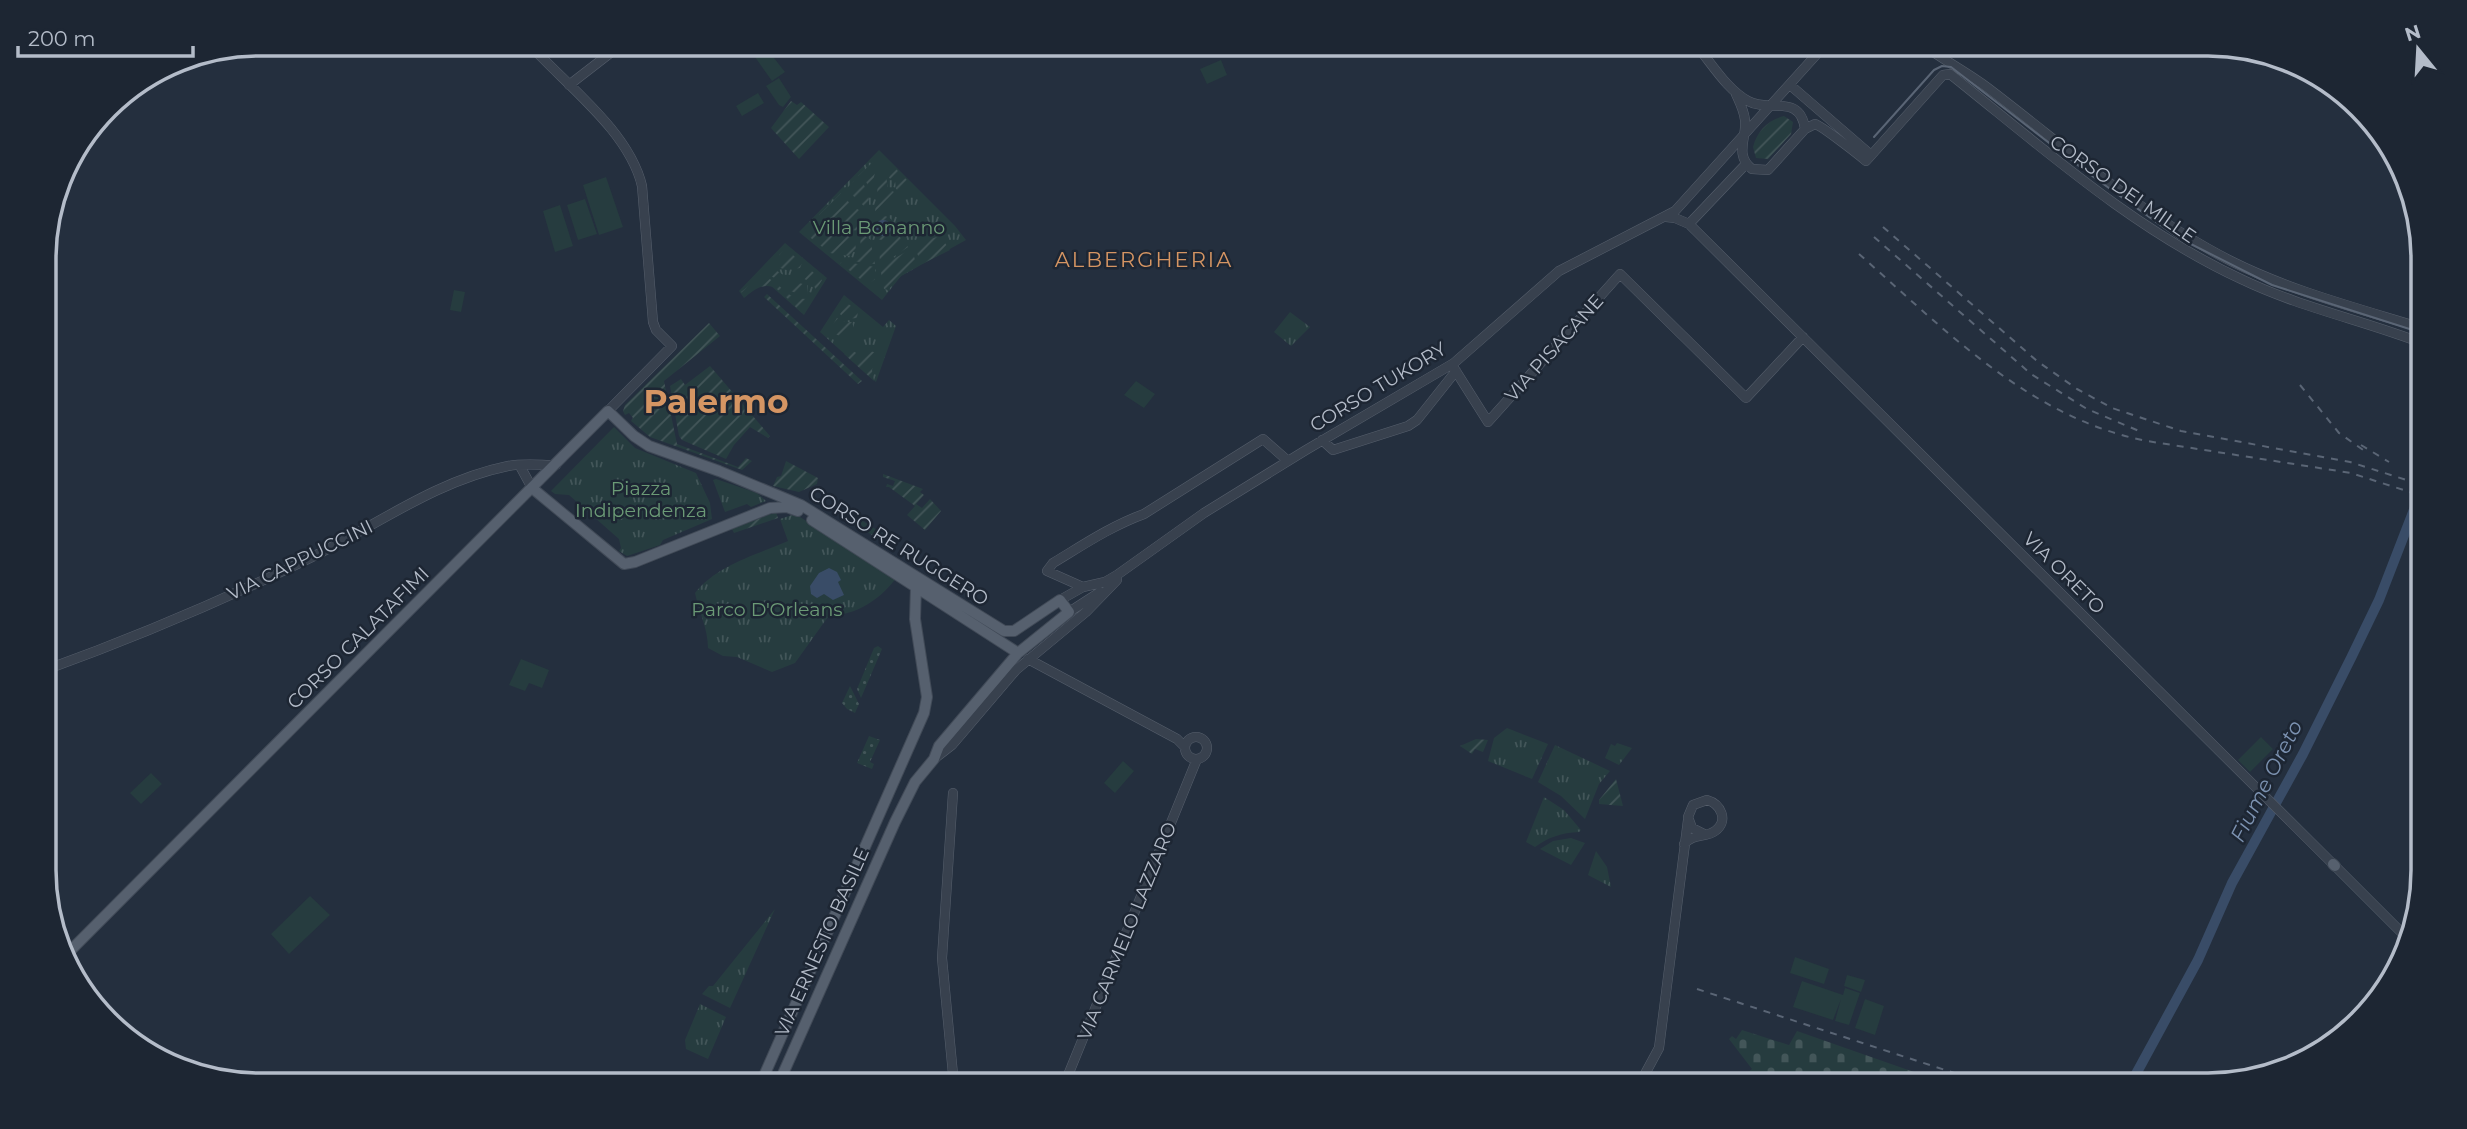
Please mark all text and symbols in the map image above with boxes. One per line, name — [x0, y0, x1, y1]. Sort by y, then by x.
scale bar — [18, 14, 192, 58]
north arrow — [2383, 14, 2453, 84]
text: N — [2402, 20, 2424, 47]
text: 200 m — [28, 26, 95, 51]
street label: CORSO DEI MILLE — [2045, 130, 2201, 248]
park label: Villa Bonanno — [813, 216, 945, 239]
district label: ALBERGHERIA — [1055, 247, 1233, 272]
street label: VIA PISACANE — [1500, 290, 1608, 406]
street label: CORSO TUKORY — [1306, 337, 1451, 437]
district label: Palermo — [643, 381, 789, 421]
park label: Piazza Indipendenza — [575, 477, 707, 522]
street label: CORSO RE RUGGERO — [805, 481, 993, 611]
street label: VIA CAPPUCCINI — [223, 515, 377, 605]
street label: VIA ORETO — [2018, 527, 2110, 619]
street label: CORSO CALATAFIMI — [282, 562, 434, 714]
park label: Parco D'Orleans — [691, 598, 843, 621]
water label: Fiume Oreto — [2225, 716, 2307, 846]
street label: VIA CARMELO LAZZARO — [1073, 819, 1181, 1043]
street label: VIA ERNESTO BASILE — [770, 844, 874, 1040]

